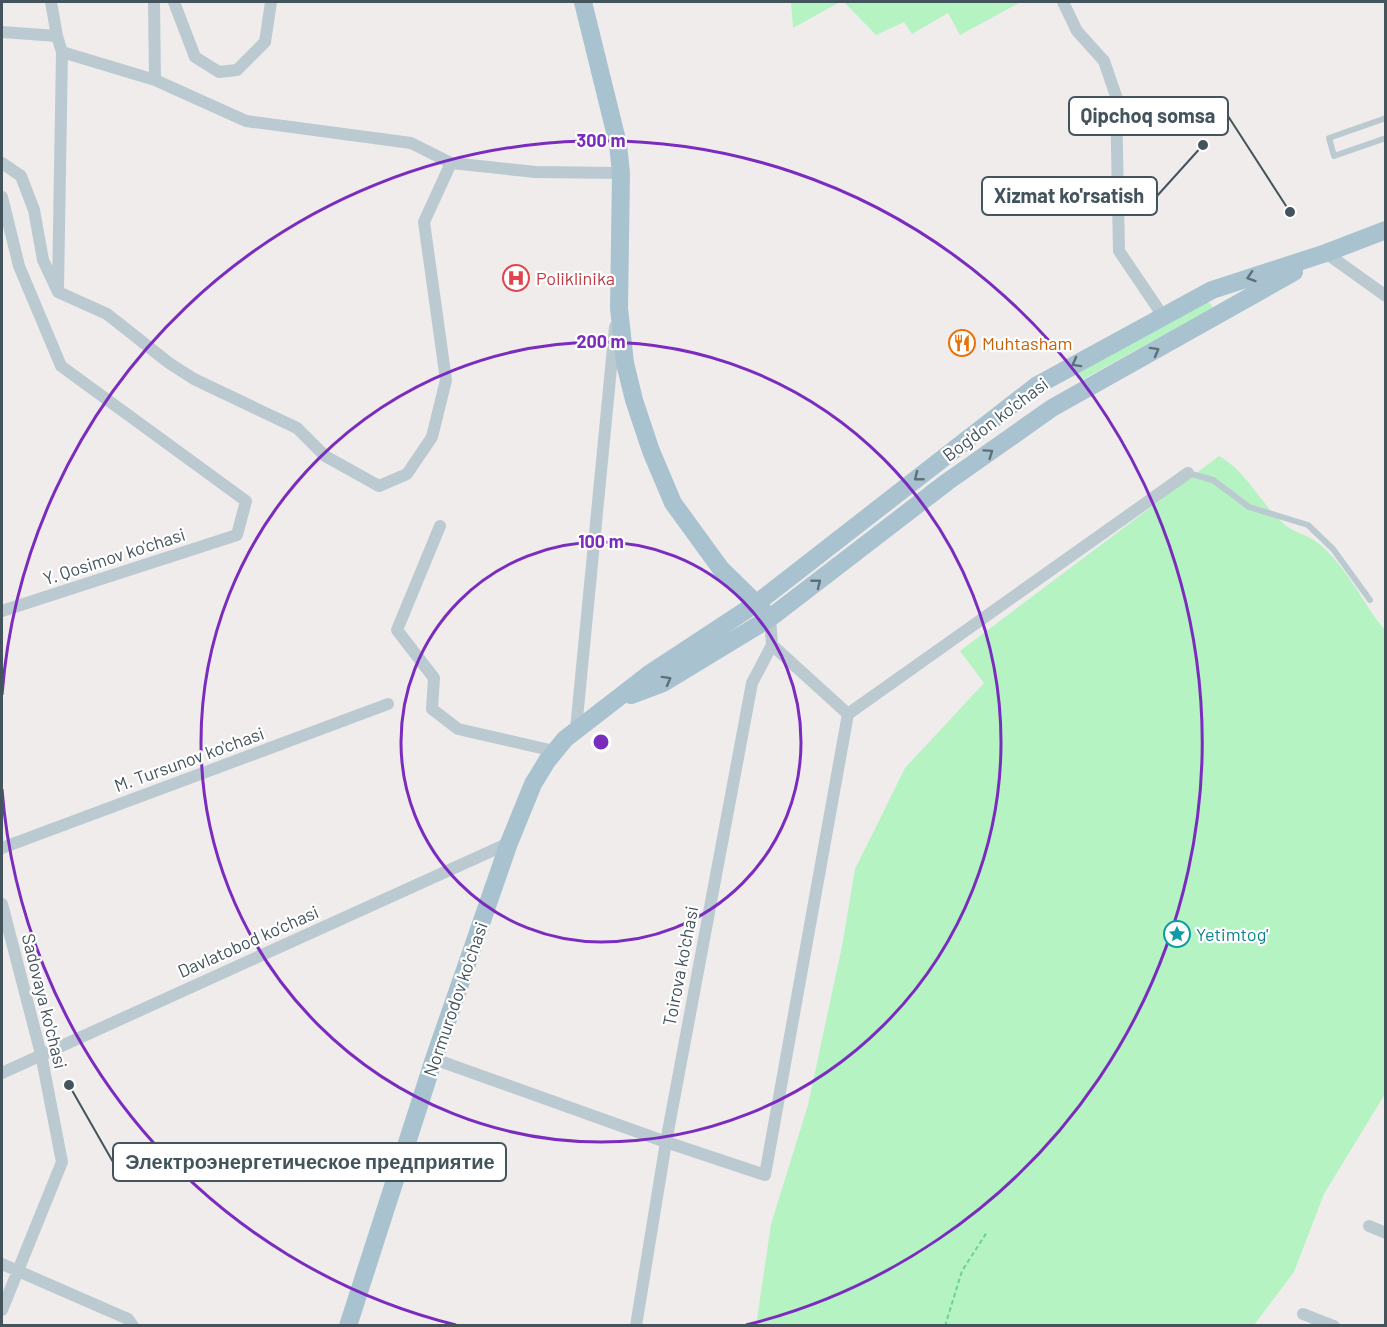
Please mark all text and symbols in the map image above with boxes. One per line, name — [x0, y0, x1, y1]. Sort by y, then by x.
callout: Qipchoq somsa — [1069, 97, 1228, 135]
text: Qipchoq somsa — [1081, 103, 1215, 127]
text: 300 m — [577, 129, 625, 151]
callout: Xizmat ko'rsatish — [982, 177, 1157, 215]
text: Xizmat ko'rsatish — [994, 183, 1144, 207]
hospital icon: Poliklinika — [501, 263, 531, 293]
place label: Poliklinika — [536, 267, 615, 289]
one-way arrow — [1246, 270, 1257, 283]
restaurant icon: Muhtasham — [947, 328, 977, 358]
text: 200 m — [576, 330, 626, 352]
place label: Muhtasham — [982, 332, 1072, 354]
one-way arrow — [1149, 347, 1159, 358]
one-way arrow — [1072, 356, 1083, 367]
street label: Bog'don ko'chasi — [938, 372, 1052, 466]
one-way arrow — [983, 449, 994, 460]
one-way arrow — [914, 469, 925, 480]
street label: Y. Qosimov ko'chasi — [40, 523, 188, 589]
text: 100 m — [578, 530, 624, 552]
one-way arrow — [810, 579, 821, 590]
one-way arrow — [661, 676, 671, 687]
street label: M. Tursunov ko'chasi — [111, 722, 267, 796]
centre of rings — [591, 732, 611, 752]
street label: Davlatobod ko’chasi — [174, 900, 322, 982]
street label: Toirova ko'chasi — [658, 904, 702, 1028]
street label: Normurodov ko'chasi — [418, 919, 492, 1079]
place icon: Yetimtog' — [1162, 919, 1192, 949]
place label: Yetimtog' — [1196, 923, 1268, 945]
street label: Sadovaya ko'chasi — [18, 931, 72, 1071]
callout: Электроэнергетическое предприятие — [113, 1143, 506, 1181]
text: Электроэнергетическое предприятие — [125, 1149, 495, 1173]

